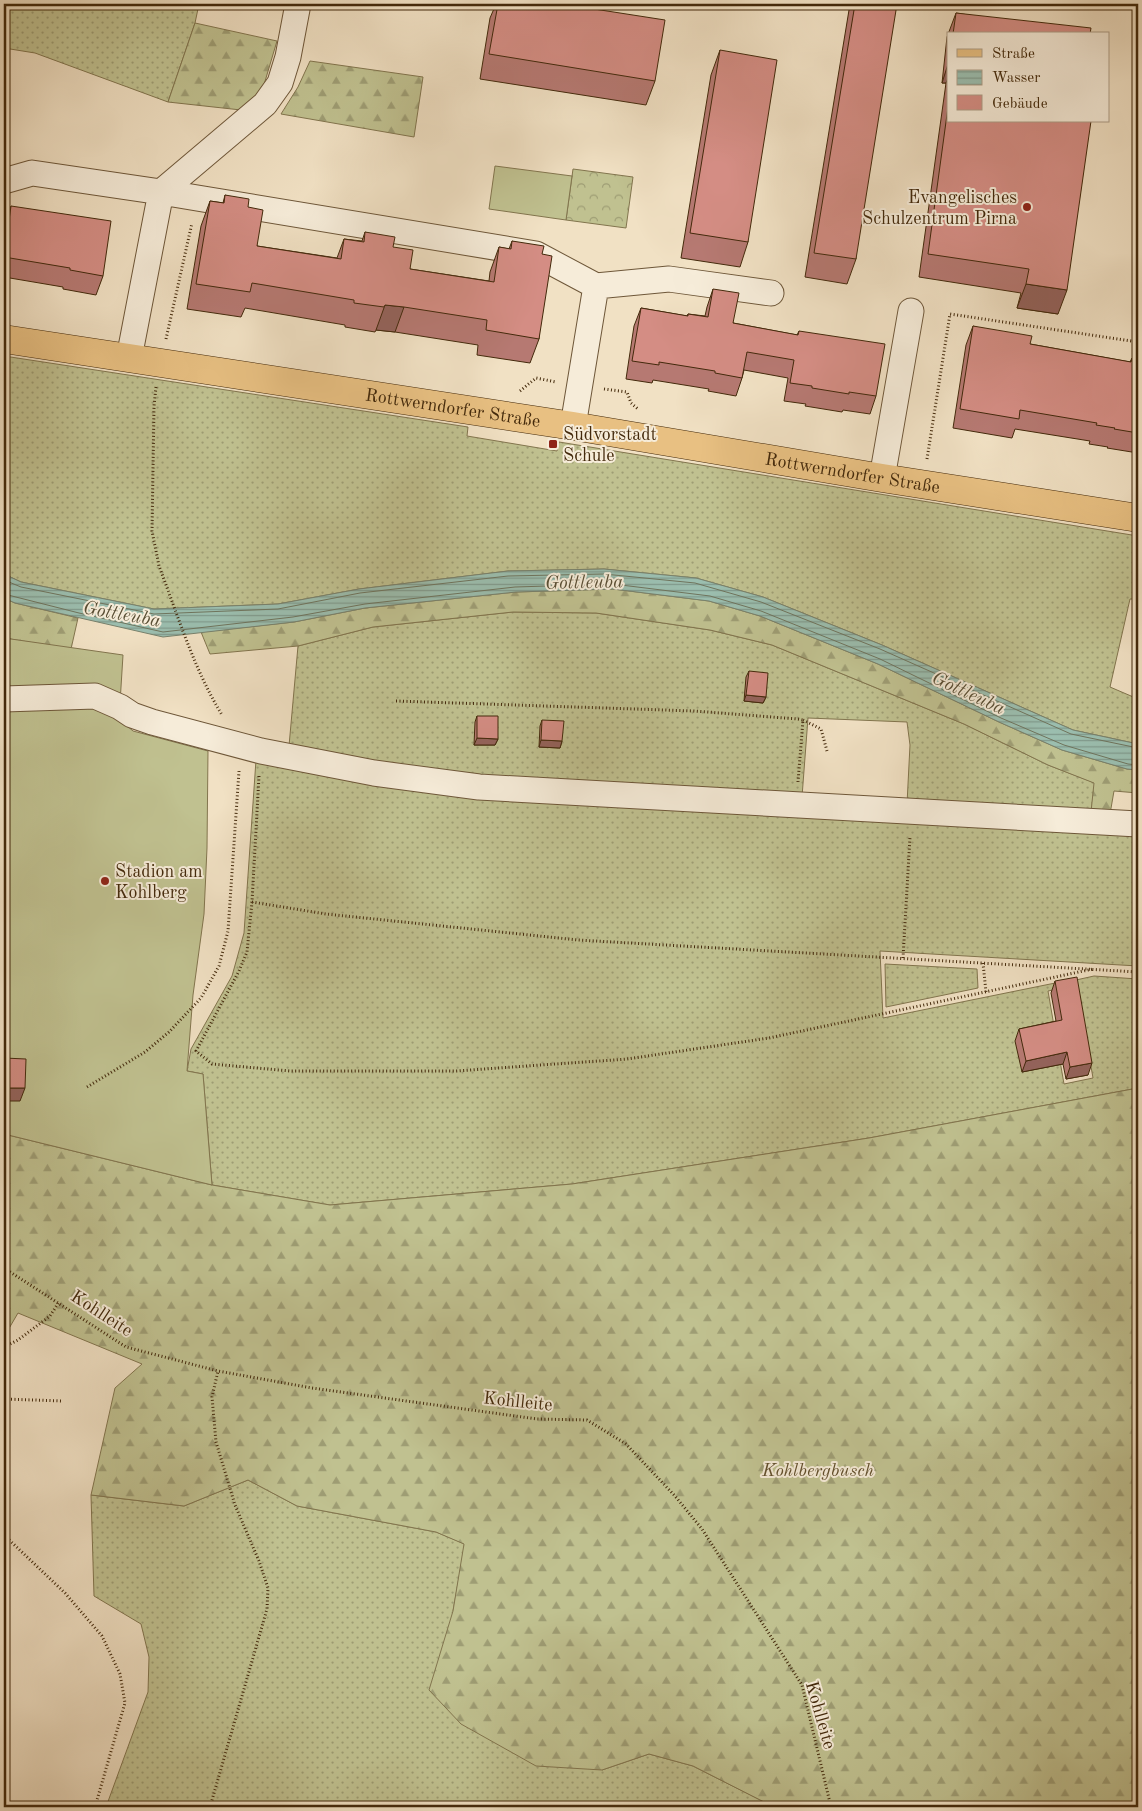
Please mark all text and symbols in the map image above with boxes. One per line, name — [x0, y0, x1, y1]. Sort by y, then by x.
legend — [947, 32, 1110, 122]
text: Straße — [992, 47, 1035, 62]
text: Wasser — [992, 71, 1040, 86]
text: Gebäude — [992, 97, 1048, 112]
place label: Evangelisches Schulzentrum Pirna — [862, 189, 1017, 228]
marker: Evangelisches Schulzentrum Pirna — [1021, 201, 1033, 213]
street label: Rottwerndorfer Straße — [364, 386, 541, 431]
place label: Südvorstadt Schule — [563, 426, 657, 465]
marker: Südvorstadt Schule — [547, 438, 559, 450]
street label: Rottwerndorfer Straße — [764, 450, 941, 497]
water label: Gottleuba — [545, 573, 623, 594]
water label: Gottleuba — [81, 599, 162, 632]
water label: Gottleuba — [928, 669, 1008, 719]
place label: Stadion am Kohlberg — [115, 863, 202, 902]
marker: Stadion am Kohlberg — [99, 875, 111, 887]
street label: Kohlleite — [67, 1287, 136, 1340]
street label: Kohlleite — [482, 1389, 554, 1415]
park label: Kohlbergbusch — [761, 1462, 874, 1480]
street label: Kohlleite — [802, 1679, 838, 1751]

